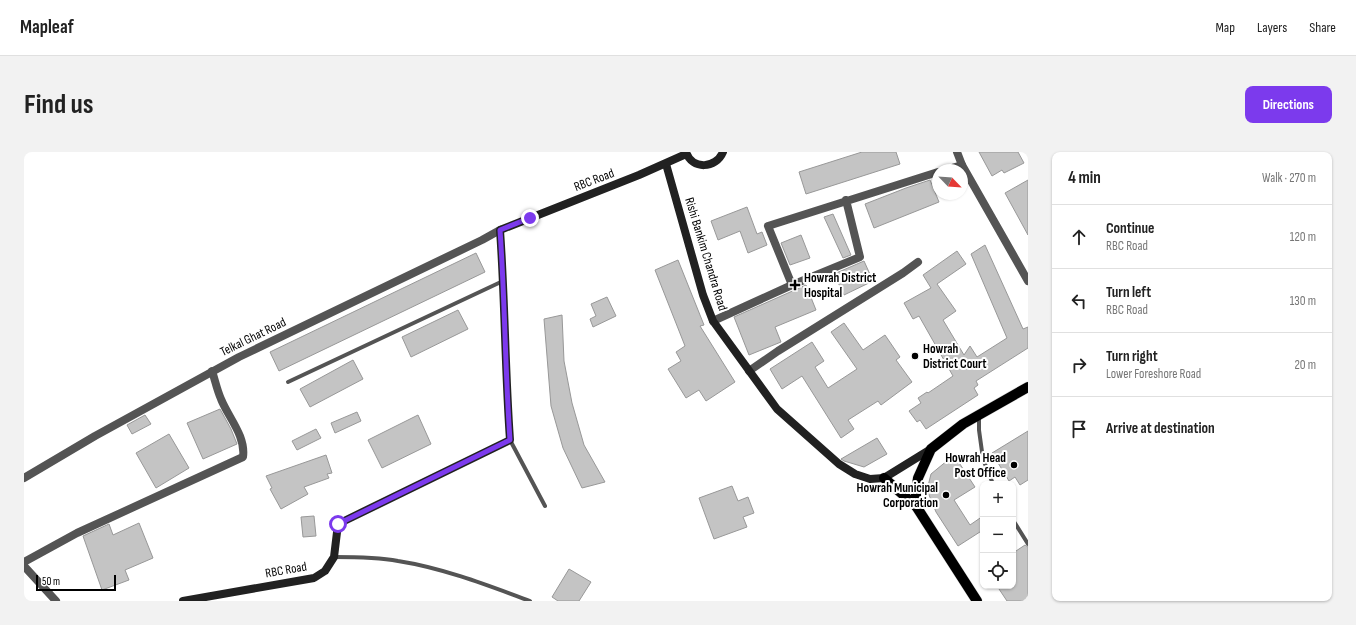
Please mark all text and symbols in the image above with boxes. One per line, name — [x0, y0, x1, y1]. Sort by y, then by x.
text: Mapleaf — [20, 16, 74, 39]
text: Map — [1215, 19, 1235, 36]
text: Layers — [1257, 19, 1287, 36]
text: Share — [1309, 19, 1336, 36]
button: Directions — [1245, 86, 1332, 123]
text: Find us — [24, 88, 93, 121]
north arrow — [932, 164, 968, 200]
street label: RBC Road — [572, 165, 616, 195]
text: 4 min — [1068, 168, 1101, 188]
text: Walk · 270 m — [1262, 170, 1316, 186]
street label: Rishi Bankim Chandra Road — [681, 196, 731, 312]
route end — [521, 209, 539, 227]
text: Continue — [1106, 219, 1155, 238]
icon: ahead — [1068, 226, 1090, 248]
text: 120 m — [1290, 229, 1316, 245]
text: RBC Road — [1106, 238, 1148, 254]
place label: Howrah District Hospital — [804, 270, 877, 301]
marker: Howrah District Hospital — [789, 279, 801, 291]
text: Turn left — [1106, 283, 1151, 302]
icon: left — [1068, 290, 1090, 312]
text: 130 m — [1290, 293, 1316, 309]
text: RBC Road — [1106, 302, 1148, 318]
street label: Telkal Ghat Road — [217, 314, 289, 360]
place label: Howrah District Court — [923, 341, 987, 372]
text: Turn right — [1106, 347, 1158, 366]
marker: Howrah District Court — [910, 351, 920, 361]
icon: right — [1068, 354, 1090, 376]
text: 20 m — [1294, 357, 1316, 373]
text: Lower Foreshore Road — [1106, 366, 1201, 382]
icon: arrive — [1068, 418, 1090, 440]
text: Arrive at destination — [1106, 419, 1215, 438]
place label: Howrah Head Post Office — [945, 450, 1006, 481]
marker: Howrah Head Post Office — [1009, 460, 1019, 470]
place label: Howrah Municipal Corporation — [857, 480, 938, 511]
map controls — [980, 481, 1016, 589]
button: + — [980, 481, 1016, 517]
marker: Howrah Municipal Corporation — [941, 490, 951, 500]
route start — [329, 515, 347, 533]
button: − — [980, 517, 1016, 553]
button: locate — [980, 553, 1016, 589]
street label: RBC Road — [264, 558, 308, 582]
scale bar — [36, 573, 116, 592]
text: 50 m — [42, 575, 60, 588]

